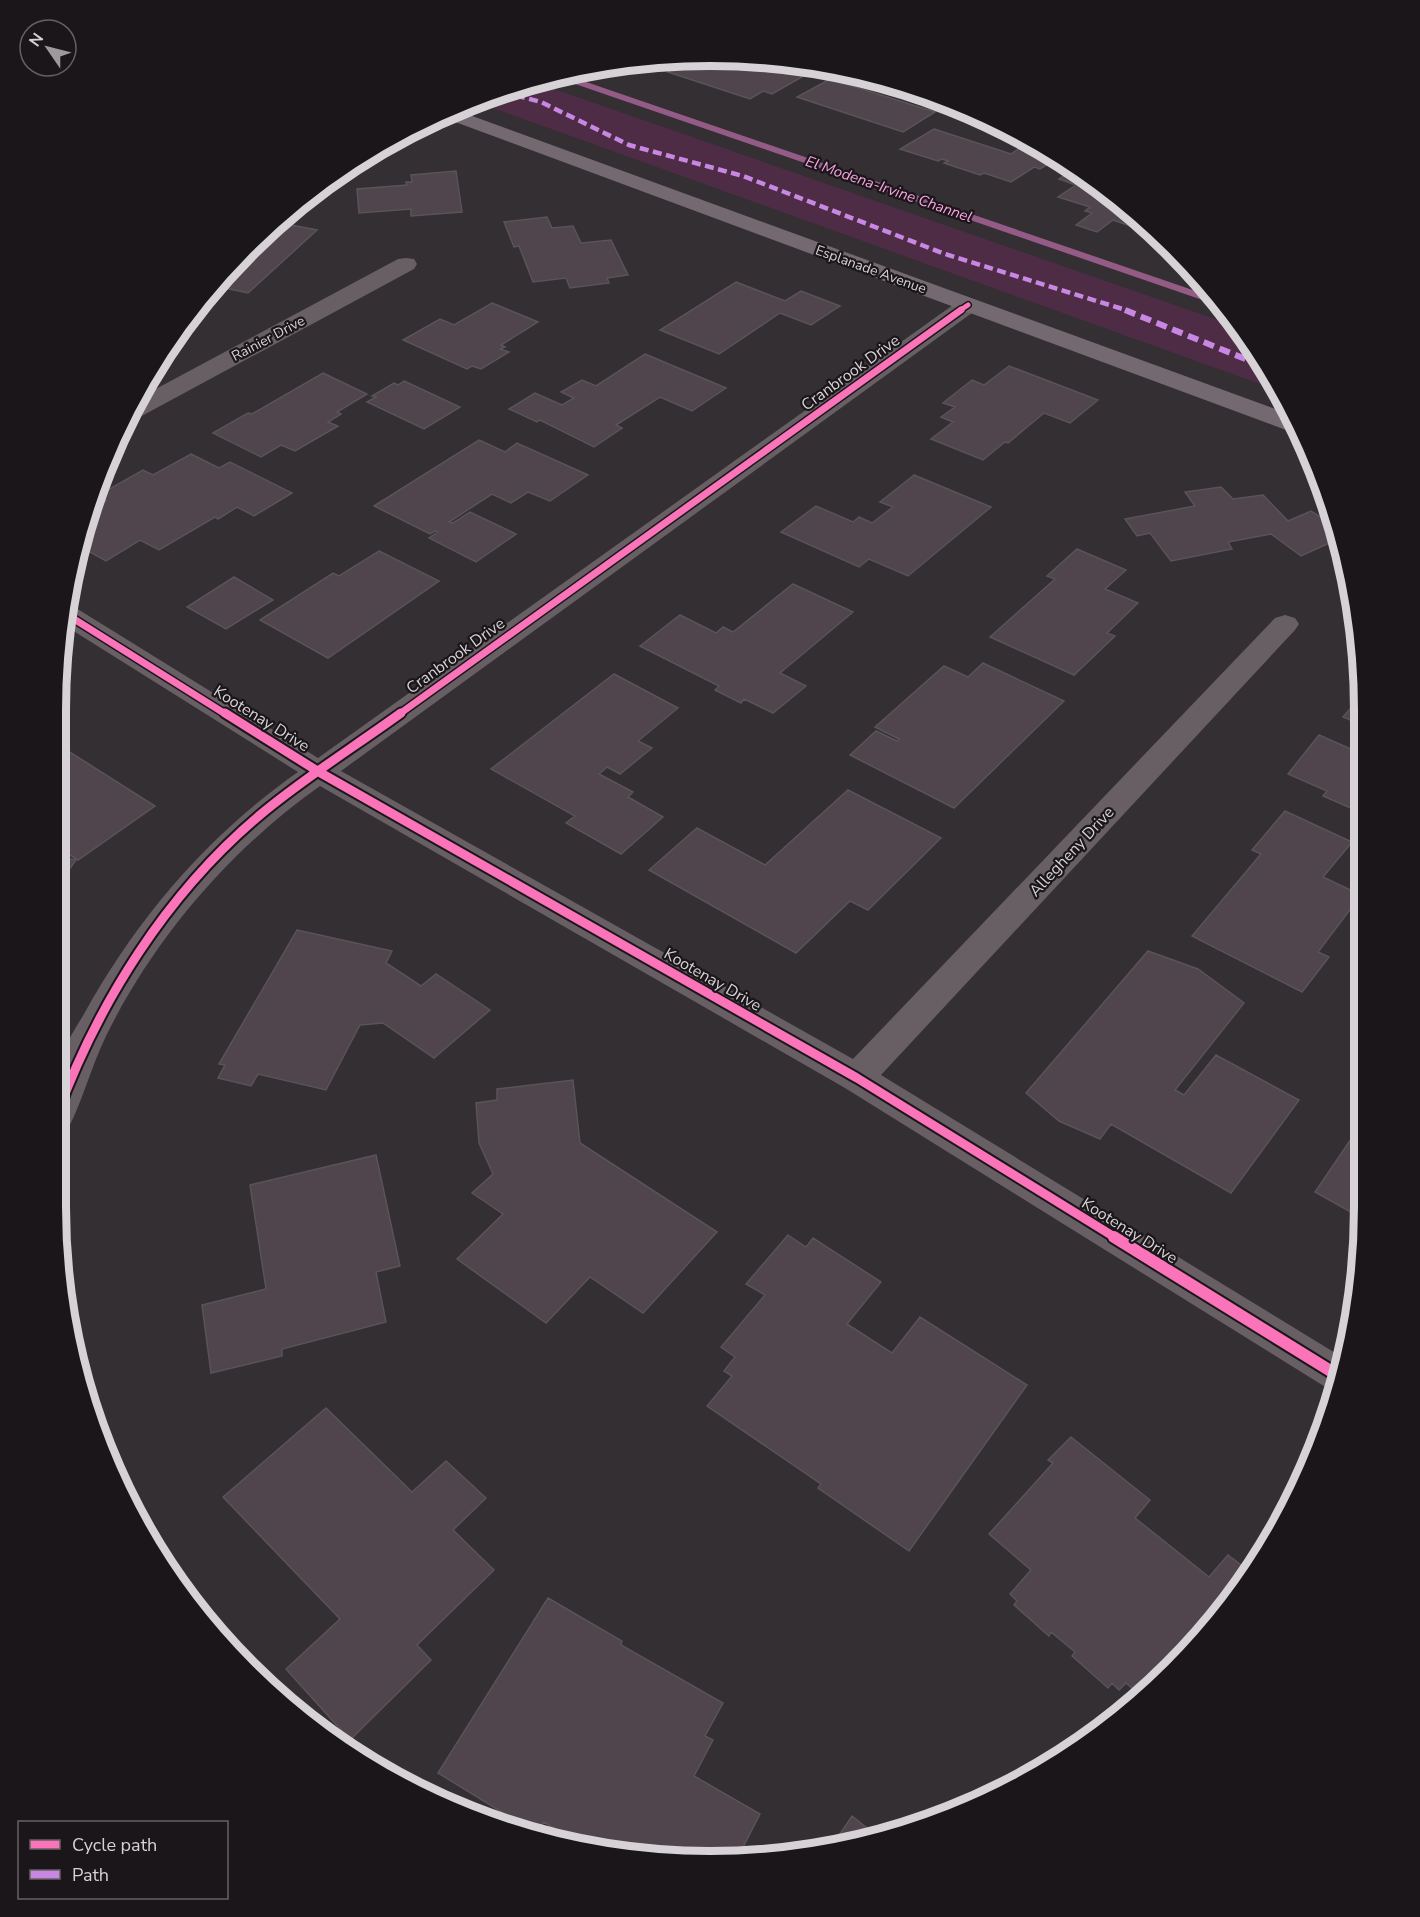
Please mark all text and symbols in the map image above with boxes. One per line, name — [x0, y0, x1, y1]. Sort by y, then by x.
north arrow — [18, 18, 78, 78]
text: N — [24, 29, 49, 51]
water label: El Modena-Irvine Channel — [803, 151, 975, 227]
street label: Esplanade Avenue — [813, 241, 929, 298]
street label: Rainier Drive — [228, 311, 308, 366]
street label: Cranbrook Drive — [797, 330, 904, 416]
street label: Cranbrook Drive — [402, 613, 509, 699]
street label: Kootenay Drive — [209, 681, 314, 757]
street label: Allegheny Drive — [1024, 802, 1119, 902]
street label: Kootenay Drive — [660, 943, 765, 1017]
street label: Kootenay Drive — [1077, 1193, 1182, 1269]
legend — [18, 1821, 228, 1899]
text: Cycle path — [72, 1833, 157, 1857]
text: Path — [72, 1863, 109, 1887]

